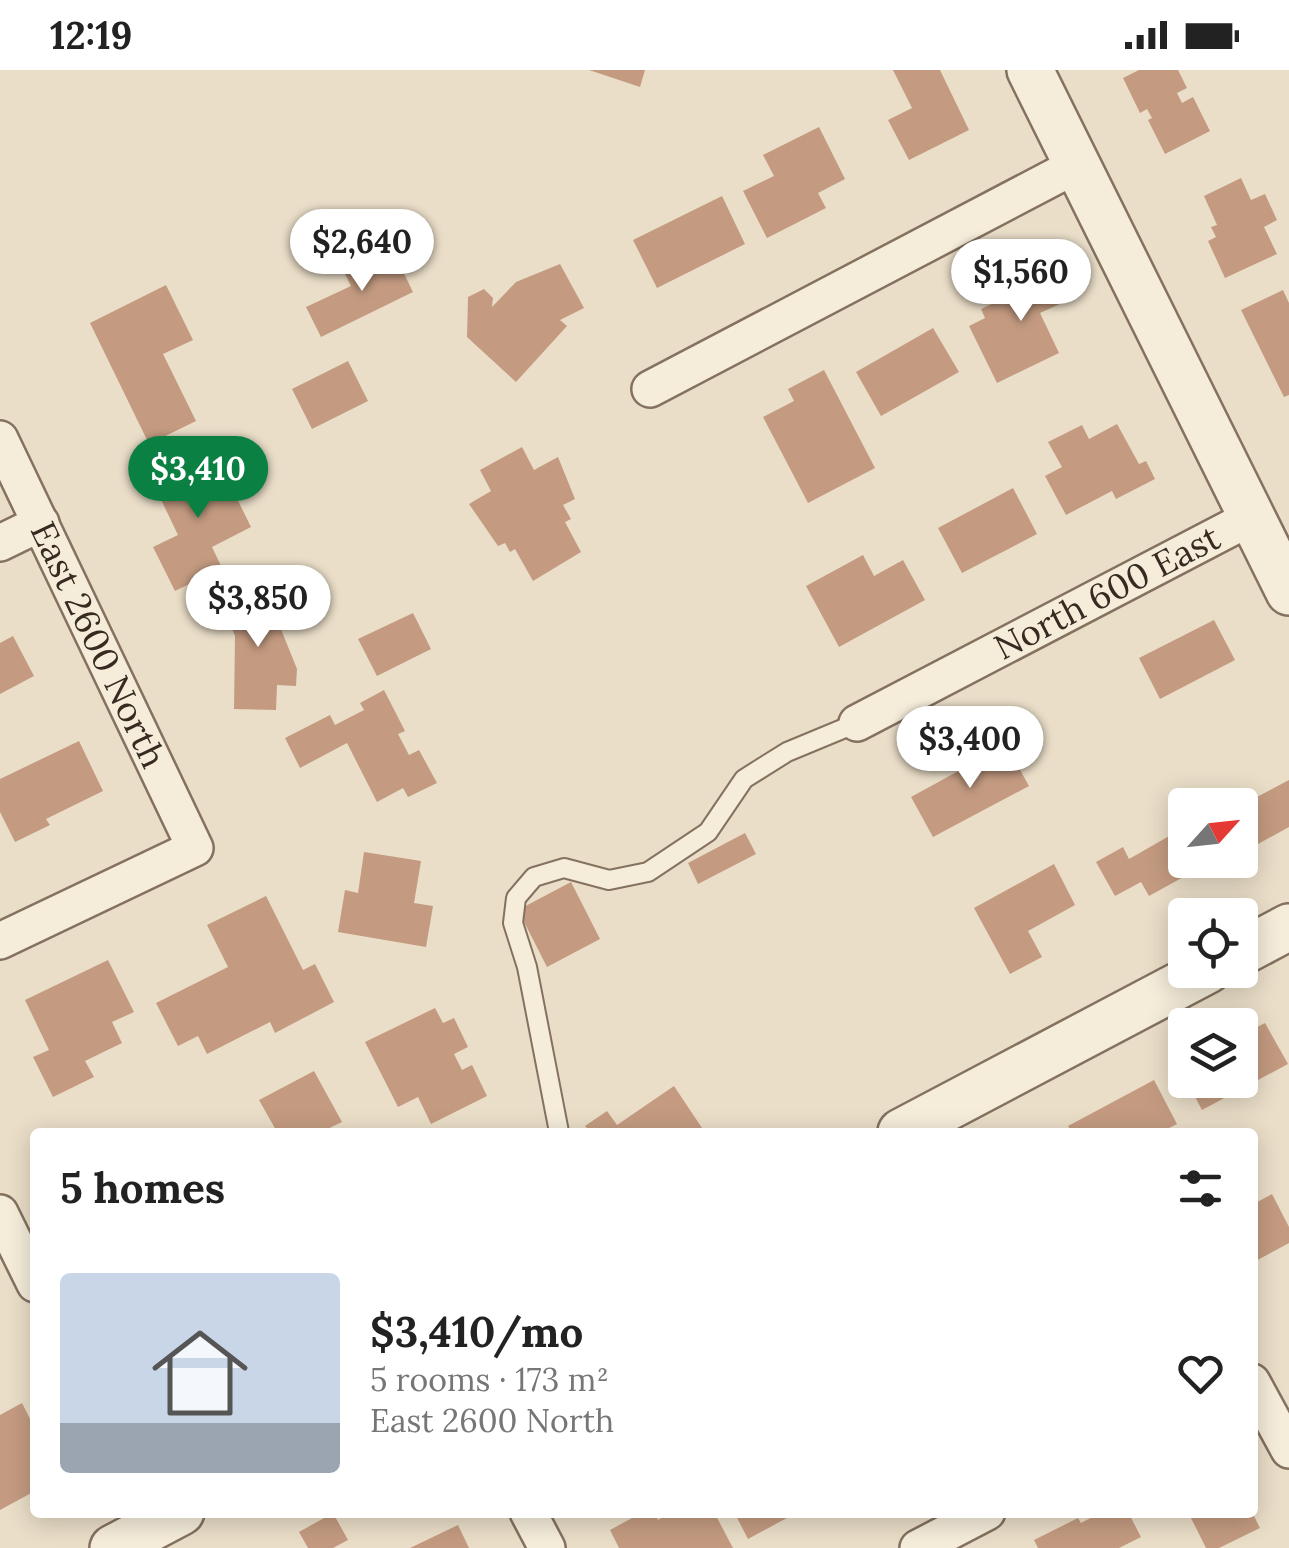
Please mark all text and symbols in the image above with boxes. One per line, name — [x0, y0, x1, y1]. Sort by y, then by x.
text: 12:19 — [50, 11, 133, 59]
pin: $2,640 — [281, 209, 443, 294]
text: $2,640 — [312, 221, 412, 262]
pin: $1,560 — [940, 239, 1102, 324]
text: $1,560 — [973, 251, 1069, 292]
pin: $3,410 — [117, 436, 279, 521]
text: $3,410 — [150, 448, 246, 489]
street label: East 2600 North — [21, 514, 176, 775]
street label: North 600 East — [986, 515, 1228, 670]
pin: $3,850 — [177, 565, 339, 650]
text: $3,850 — [208, 577, 308, 618]
pin: $3,400 — [889, 706, 1051, 791]
text: $3,400 — [919, 718, 1021, 759]
north arrow — [1168, 788, 1258, 878]
map controls — [1168, 788, 1258, 1098]
button: locate — [1168, 898, 1258, 988]
button: layers — [1168, 1008, 1258, 1098]
text: 5 homes — [60, 1161, 225, 1215]
icon: filters — [1173, 1161, 1228, 1216]
text: $3,410/mo — [370, 1305, 583, 1359]
icon: home — [140, 1313, 260, 1433]
icon: heart — [1173, 1346, 1228, 1401]
text: 5 rooms · 173 m² — [370, 1359, 609, 1400]
text: East 2600 North — [370, 1400, 614, 1441]

